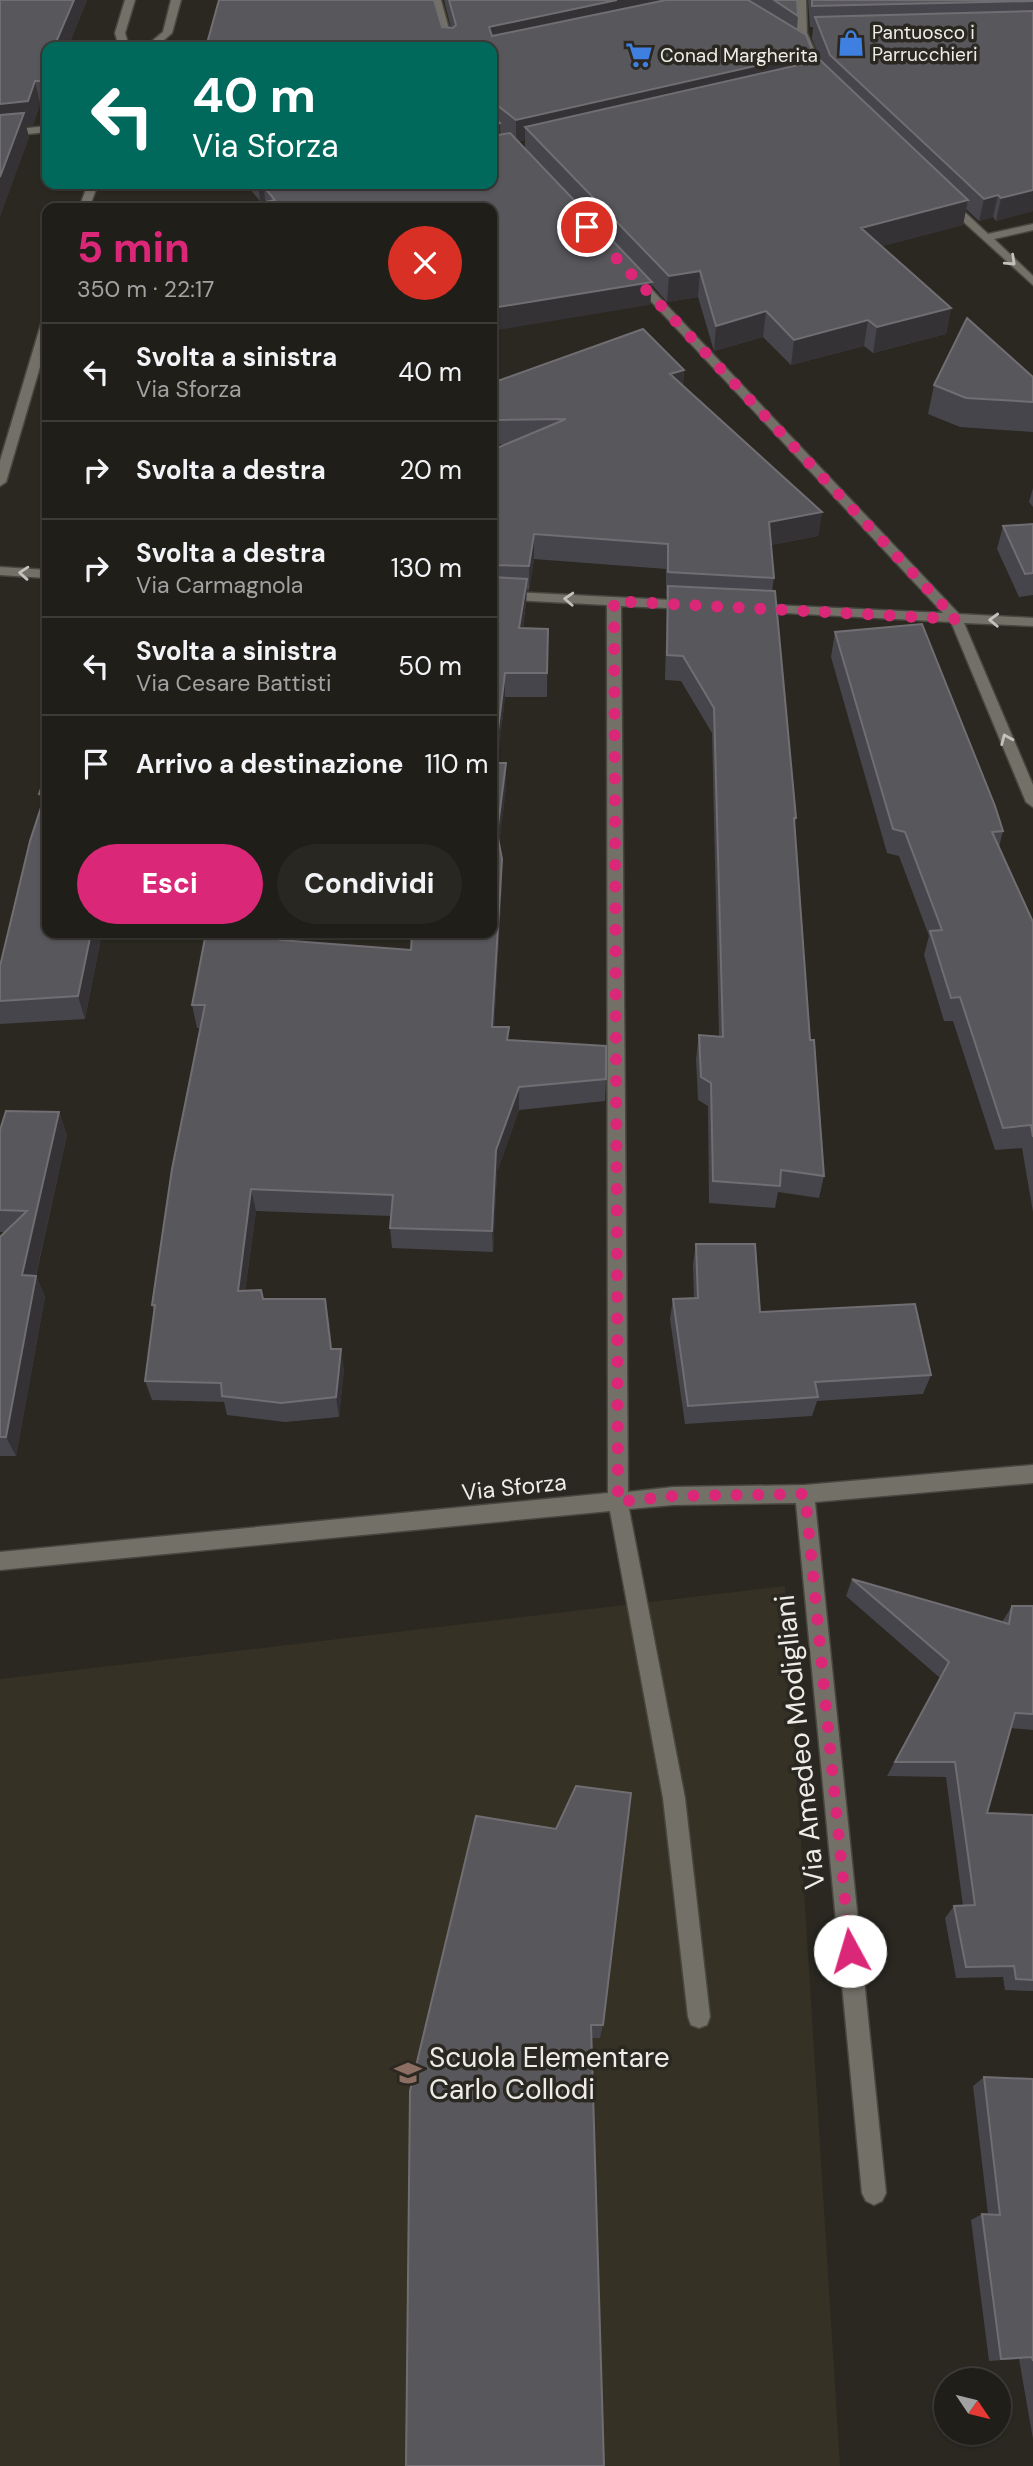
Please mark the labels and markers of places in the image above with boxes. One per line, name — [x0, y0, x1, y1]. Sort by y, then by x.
place label: Pantuosco i Parrucchieri — [872, 20, 977, 67]
shop icon: Pantuosco i Parrucchieri — [836, 28, 866, 58]
supermarket icon: Conad Margherita — [624, 40, 654, 70]
place label: Conad Margherita — [660, 43, 818, 68]
pin — [557, 197, 617, 257]
place label: Scuola Elementare Carlo Collodi — [429, 2039, 670, 2108]
school or university icon: Scuola Elementare Carlo Collodi — [393, 2058, 423, 2088]

